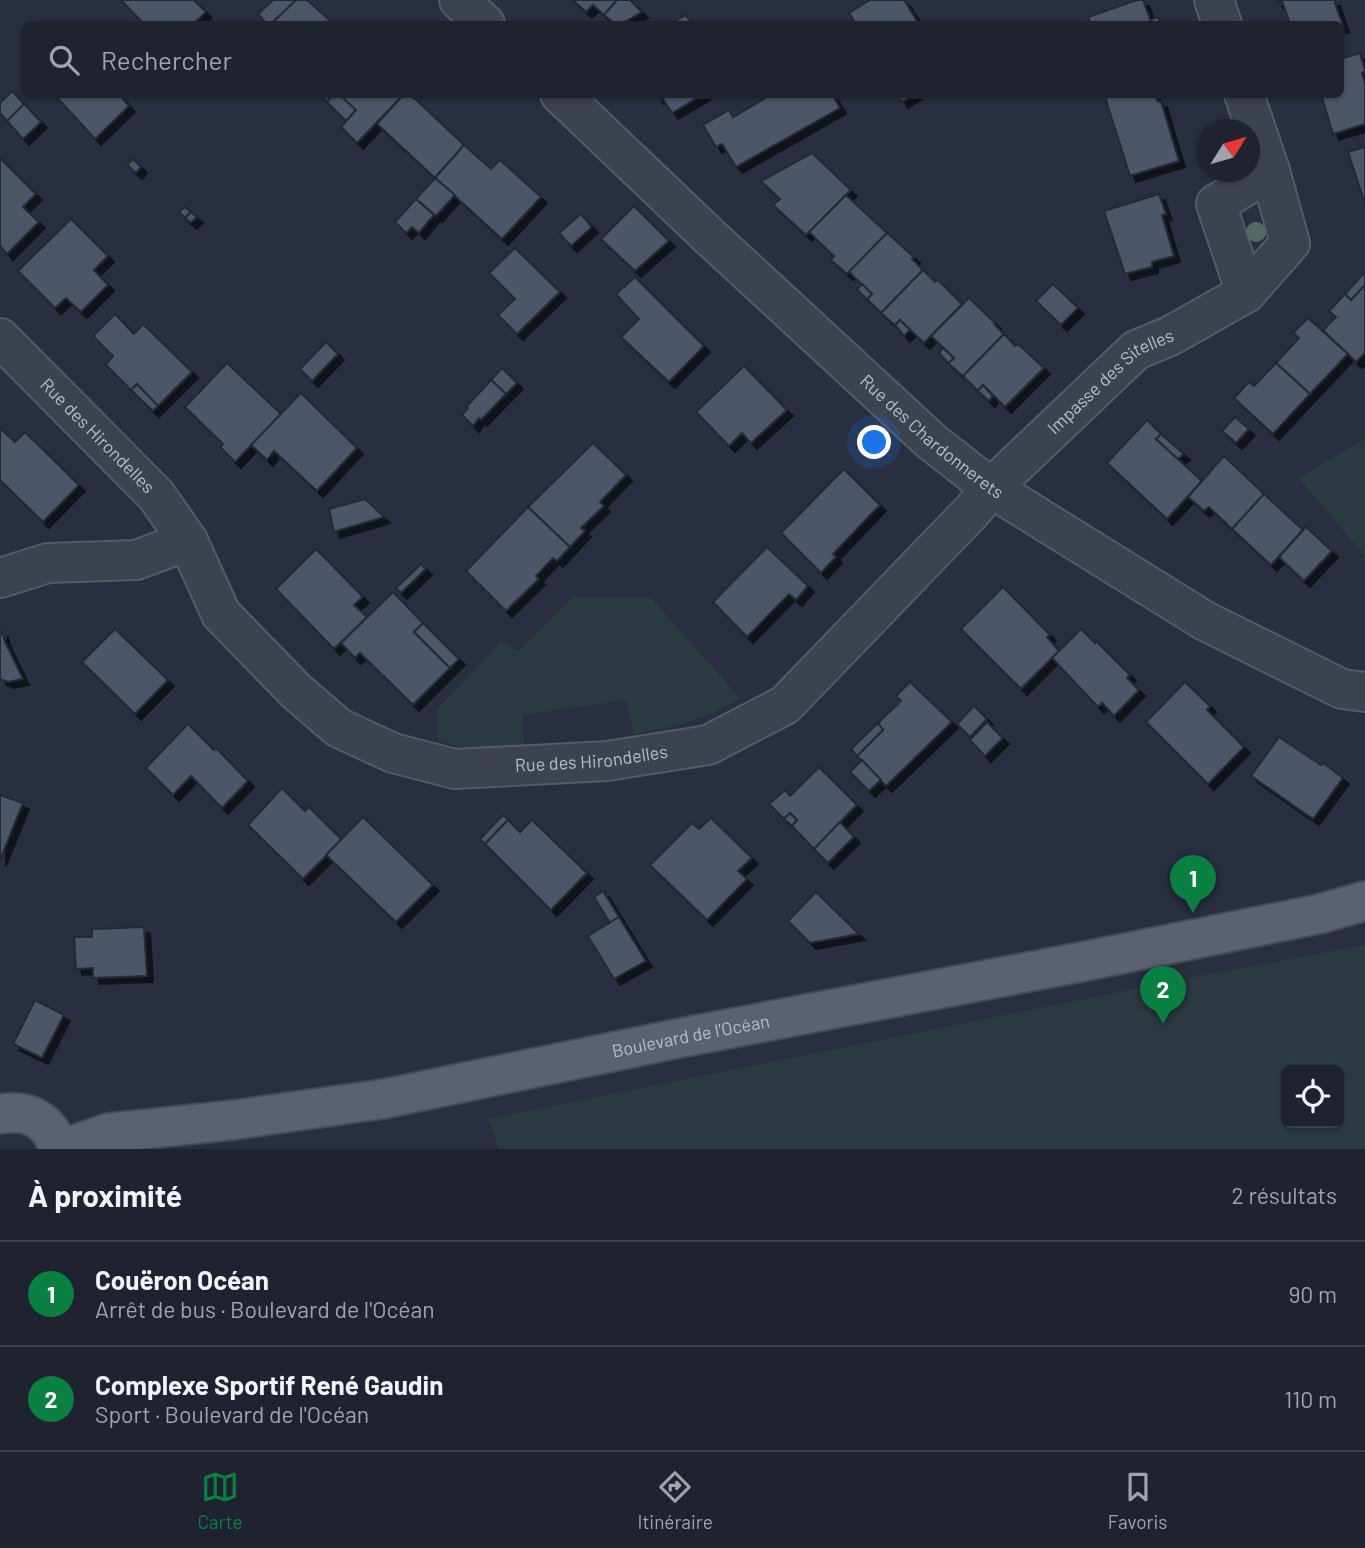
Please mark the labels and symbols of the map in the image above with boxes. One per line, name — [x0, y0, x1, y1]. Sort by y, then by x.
north arrow — [1197, 119, 1260, 182]
street label: Impasse des Sitelles — [1042, 324, 1177, 439]
street label: Rue des Chardonnerets — [856, 369, 1008, 503]
street label: Rue des Hirondelles — [36, 373, 160, 497]
your location — [857, 425, 891, 459]
street label: Rue des Hirondelles — [514, 740, 669, 776]
pin: 1 — [1170, 855, 1216, 913]
pin: 2 — [1140, 966, 1186, 1024]
street label: Boulevard de l'Océan — [610, 1009, 771, 1062]

